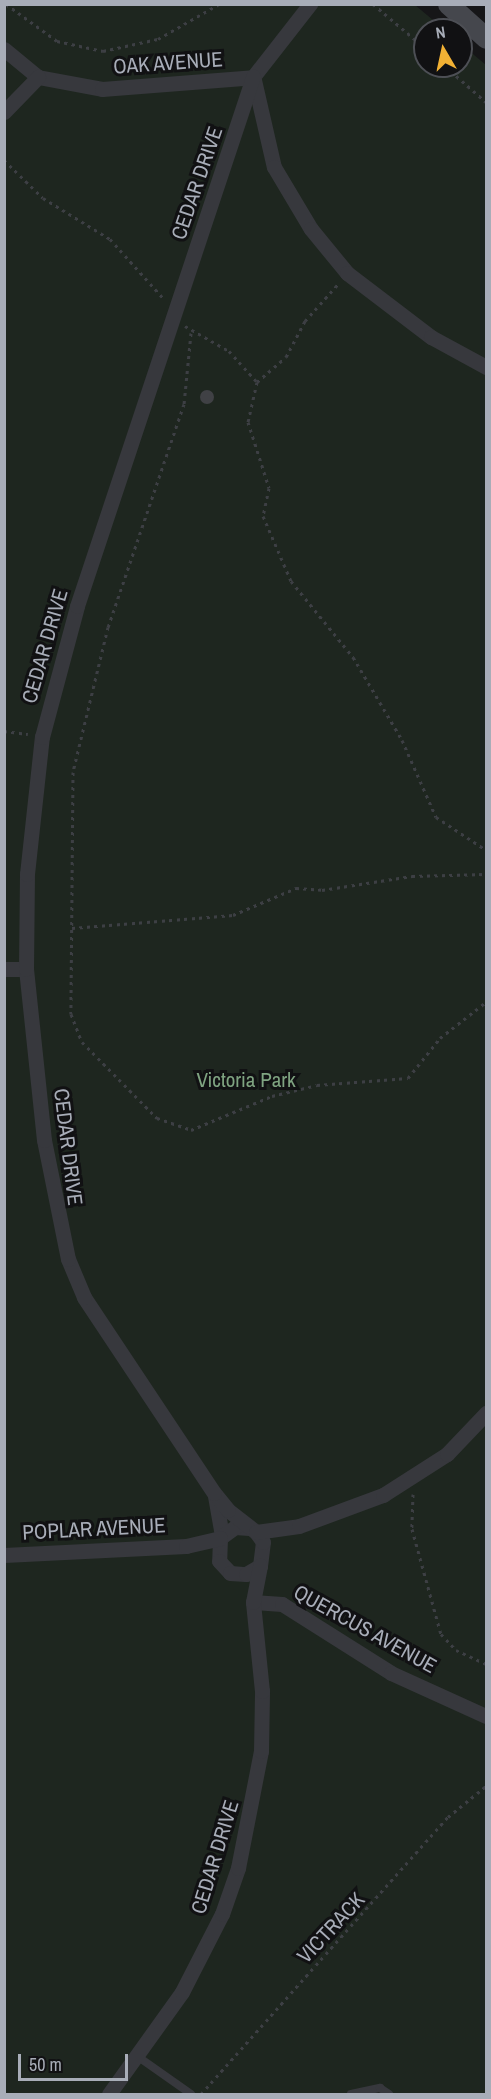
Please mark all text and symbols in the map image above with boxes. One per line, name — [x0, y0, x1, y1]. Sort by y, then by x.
north arrow — [413, 18, 473, 78]
text: N — [434, 21, 447, 44]
street label: OAK AVENUE — [112, 47, 224, 79]
street label: CEDAR DRIVE — [166, 123, 228, 243]
street label: CEDAR DRIVE — [17, 586, 73, 706]
park label: Victoria Park — [196, 1067, 296, 1093]
street label: CEDAR DRIVE — [48, 1087, 88, 1207]
street label: POPLAR AVENUE — [21, 1513, 167, 1545]
street label: QUERCUS AVENUE — [289, 1579, 441, 1679]
street label: CEDAR DRIVE — [186, 1797, 244, 1917]
street label: VICTRACK — [292, 1888, 370, 1968]
scale bar — [21, 2042, 130, 2080]
text: 50 m — [29, 2052, 62, 2077]

